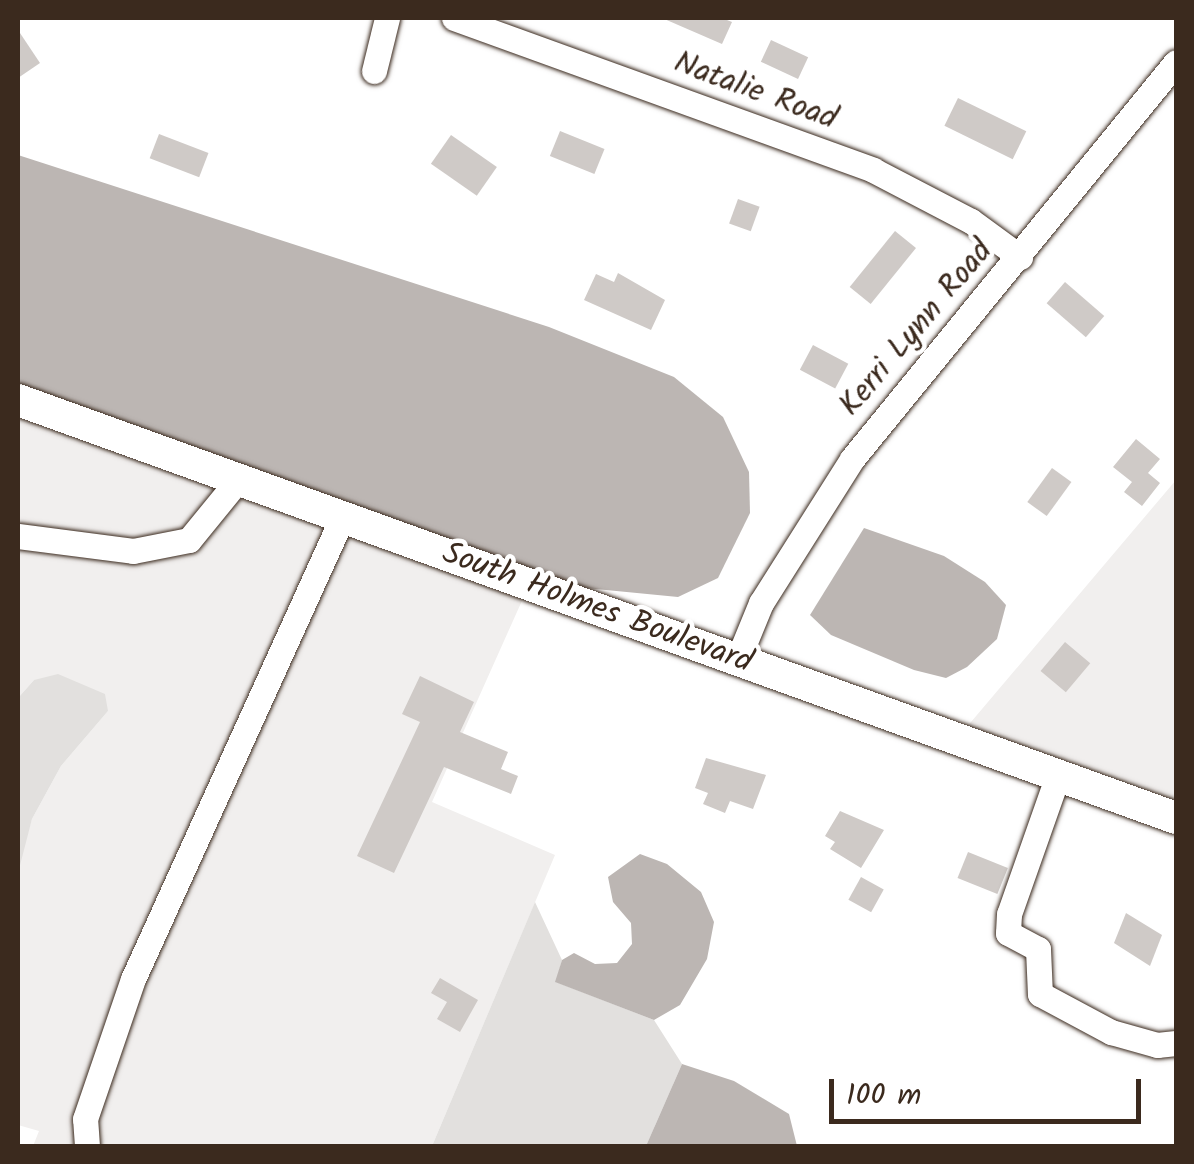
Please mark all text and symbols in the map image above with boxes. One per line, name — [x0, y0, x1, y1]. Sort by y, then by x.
street label: Natalie Road — [668, 45, 842, 139]
street label: Kerri Lynn Road — [832, 233, 1002, 425]
street label: South Holmes Boulevard — [437, 535, 757, 683]
scale bar — [834, 1059, 1146, 1121]
text: 100 m — [846, 1072, 921, 1120]

